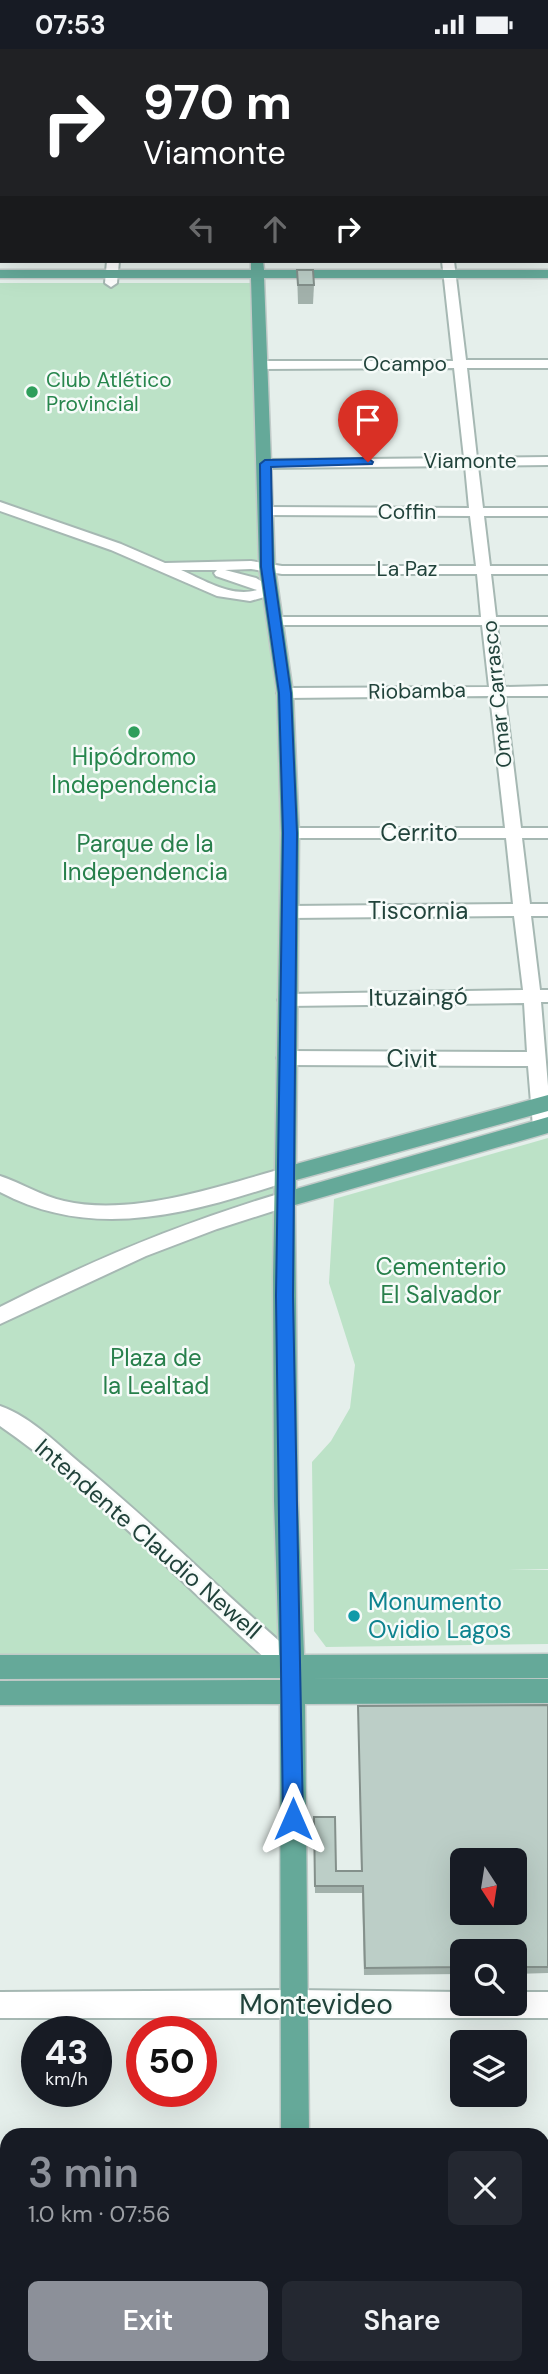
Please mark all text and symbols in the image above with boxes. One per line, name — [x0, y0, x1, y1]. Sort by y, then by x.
text: 07:53 — [35, 8, 106, 42]
text: 970 m — [143, 70, 292, 134]
icon: right — [28, 77, 119, 168]
text: Viamonte — [143, 132, 286, 174]
icon: left — [183, 210, 221, 248]
icon: ahead — [256, 210, 294, 248]
icon: right — [329, 210, 367, 248]
street label: Ocampo — [363, 350, 447, 378]
place label: Club Atlético Provincial — [46, 366, 172, 418]
marker: Club Atlético Provincial — [24, 384, 40, 400]
pin — [338, 390, 398, 462]
icon: arrive — [349, 401, 387, 439]
street label: Viamonte — [423, 447, 517, 475]
street label: Coffin — [378, 498, 436, 526]
street label: La Paz — [377, 555, 437, 583]
street label: Omar Carrasco — [475, 619, 519, 769]
street label: Riobamba — [368, 676, 466, 706]
marker: Hipódromo Independencia — [126, 724, 142, 740]
place label: Hipódromo Independencia — [51, 741, 217, 800]
street label: Cerrito — [380, 817, 458, 848]
park label: Parque de la Independencia — [62, 828, 228, 887]
street label: Tiscornia — [368, 895, 468, 926]
street label: Ituzaingó — [368, 980, 468, 1013]
street label: Civit — [387, 1043, 437, 1074]
park label: Cementerio El Salvador — [375, 1251, 507, 1310]
park label: Plaza de la Lealtad — [103, 1342, 209, 1401]
street label: Intendente Claudio Newell — [29, 1432, 268, 1645]
place label: Monumento Ovidio Lagos — [368, 1586, 511, 1645]
marker: Monumento Ovidio Lagos — [346, 1608, 362, 1624]
position arrow — [256, 1782, 330, 1856]
north arrow — [450, 1848, 527, 1925]
map controls — [450, 1848, 527, 2107]
button: search — [450, 1939, 527, 2016]
street label: Montevideo — [239, 1986, 393, 2023]
speed limit sign: 50 — [126, 2016, 217, 2107]
text: 43 — [45, 2029, 88, 2075]
button: layers — [450, 2030, 527, 2107]
text: km/h — [45, 2067, 88, 2091]
text: 3 min — [28, 2145, 139, 2200]
button: close — [448, 2151, 522, 2225]
text: 1.0 km · 07:56 — [28, 2199, 170, 2229]
button: Exit — [28, 2281, 268, 2361]
button: Share — [282, 2281, 522, 2361]

